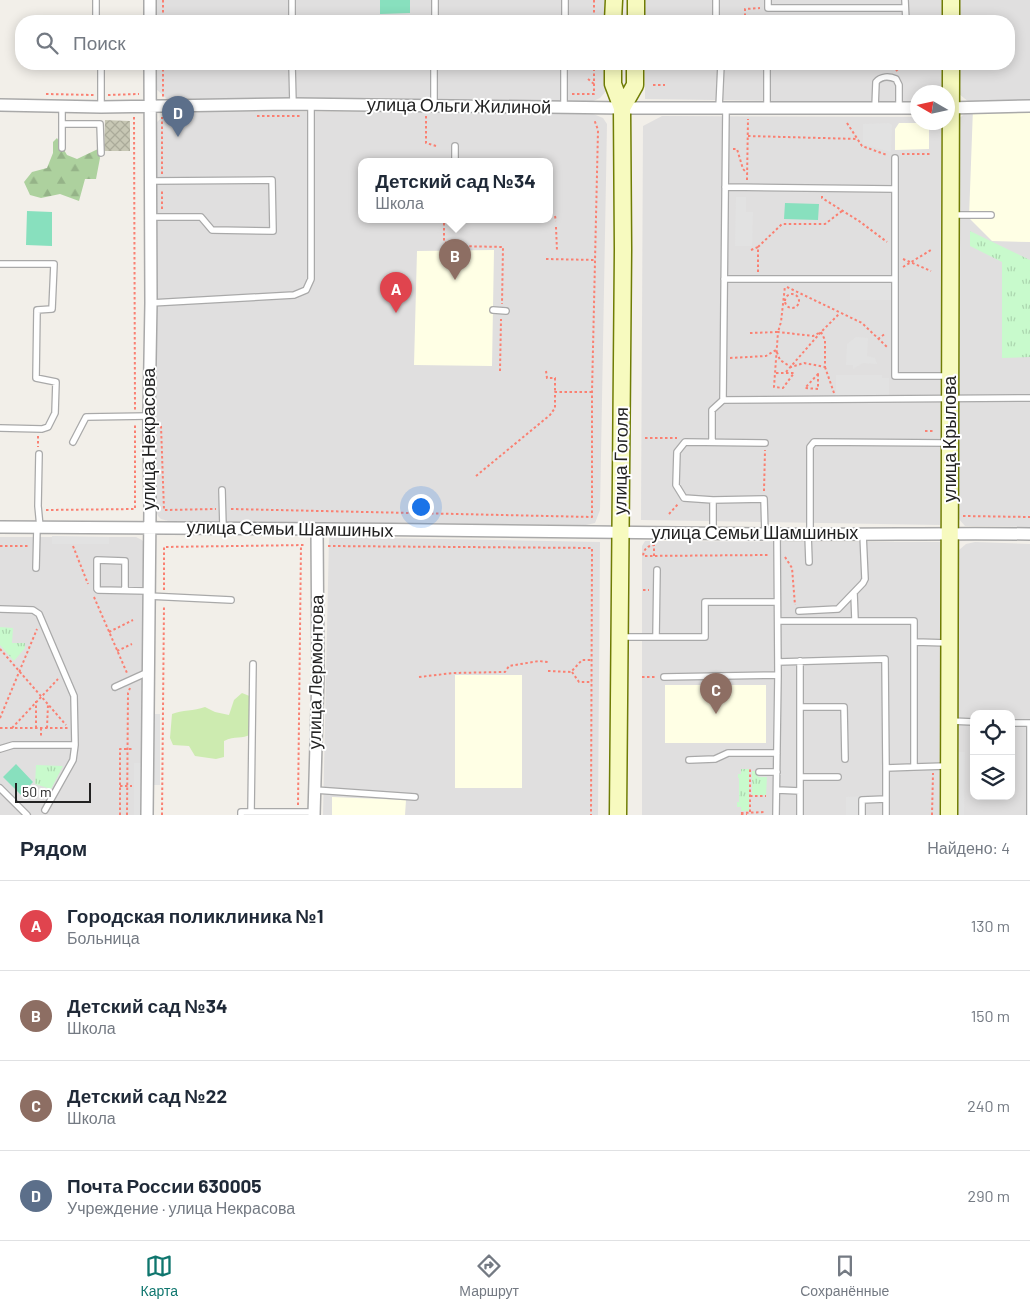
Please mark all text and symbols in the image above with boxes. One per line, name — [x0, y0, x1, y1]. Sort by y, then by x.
search box — [15, 15, 1015, 70]
icon: search — [33, 29, 61, 57]
text: Поиск — [73, 31, 126, 54]
north arrow — [910, 85, 955, 130]
street label: улица Ольги Жилиной — [367, 92, 551, 118]
pin: D — [162, 96, 194, 137]
popup — [358, 158, 553, 223]
text: Детский сад №34 — [375, 169, 536, 192]
text: Школа — [375, 193, 424, 212]
pin: B — [439, 239, 471, 280]
pin: A — [380, 272, 412, 313]
street label: улица Некрасова — [137, 367, 159, 510]
street label: улица Крылова — [938, 375, 960, 502]
street label: улица Гоголя — [608, 407, 632, 515]
your location — [408, 494, 434, 520]
street label: улица Семьи Шамшиных — [186, 515, 394, 541]
street label: улица Семьи Шамшиных — [652, 521, 858, 543]
street label: улица Лермонтова — [303, 593, 327, 749]
pin: C — [700, 673, 732, 714]
map controls — [970, 710, 1015, 800]
button: locate — [970, 710, 1015, 755]
button: layers — [970, 755, 1015, 800]
scale bar — [15, 780, 91, 803]
text: 50 m — [22, 783, 51, 800]
text: Рядом — [20, 835, 87, 860]
text: Найдено: 4 — [927, 838, 1010, 857]
text: Городская поликлиника №1 — [67, 904, 324, 927]
text: A — [31, 916, 41, 935]
text: 130 m — [971, 916, 1010, 935]
text: Больница — [67, 928, 140, 947]
text: Детский сад №34 — [67, 994, 228, 1017]
text: B — [31, 1006, 41, 1025]
text: 150 m — [971, 1006, 1010, 1025]
text: Школа — [67, 1018, 116, 1037]
text: Детский сад №22 — [67, 1084, 227, 1107]
text: C — [31, 1096, 41, 1115]
text: 240 m — [967, 1096, 1010, 1115]
text: Школа — [67, 1108, 116, 1127]
text: Почта России 630005 — [67, 1174, 262, 1197]
text: D — [31, 1186, 41, 1205]
text: 290 m — [968, 1186, 1010, 1205]
text: Учреждение · улица Некрасова — [67, 1198, 295, 1217]
tab: Карта — [141, 1252, 178, 1299]
tab: Маршрут — [459, 1252, 519, 1299]
tab: Сохранённые — [800, 1252, 889, 1299]

